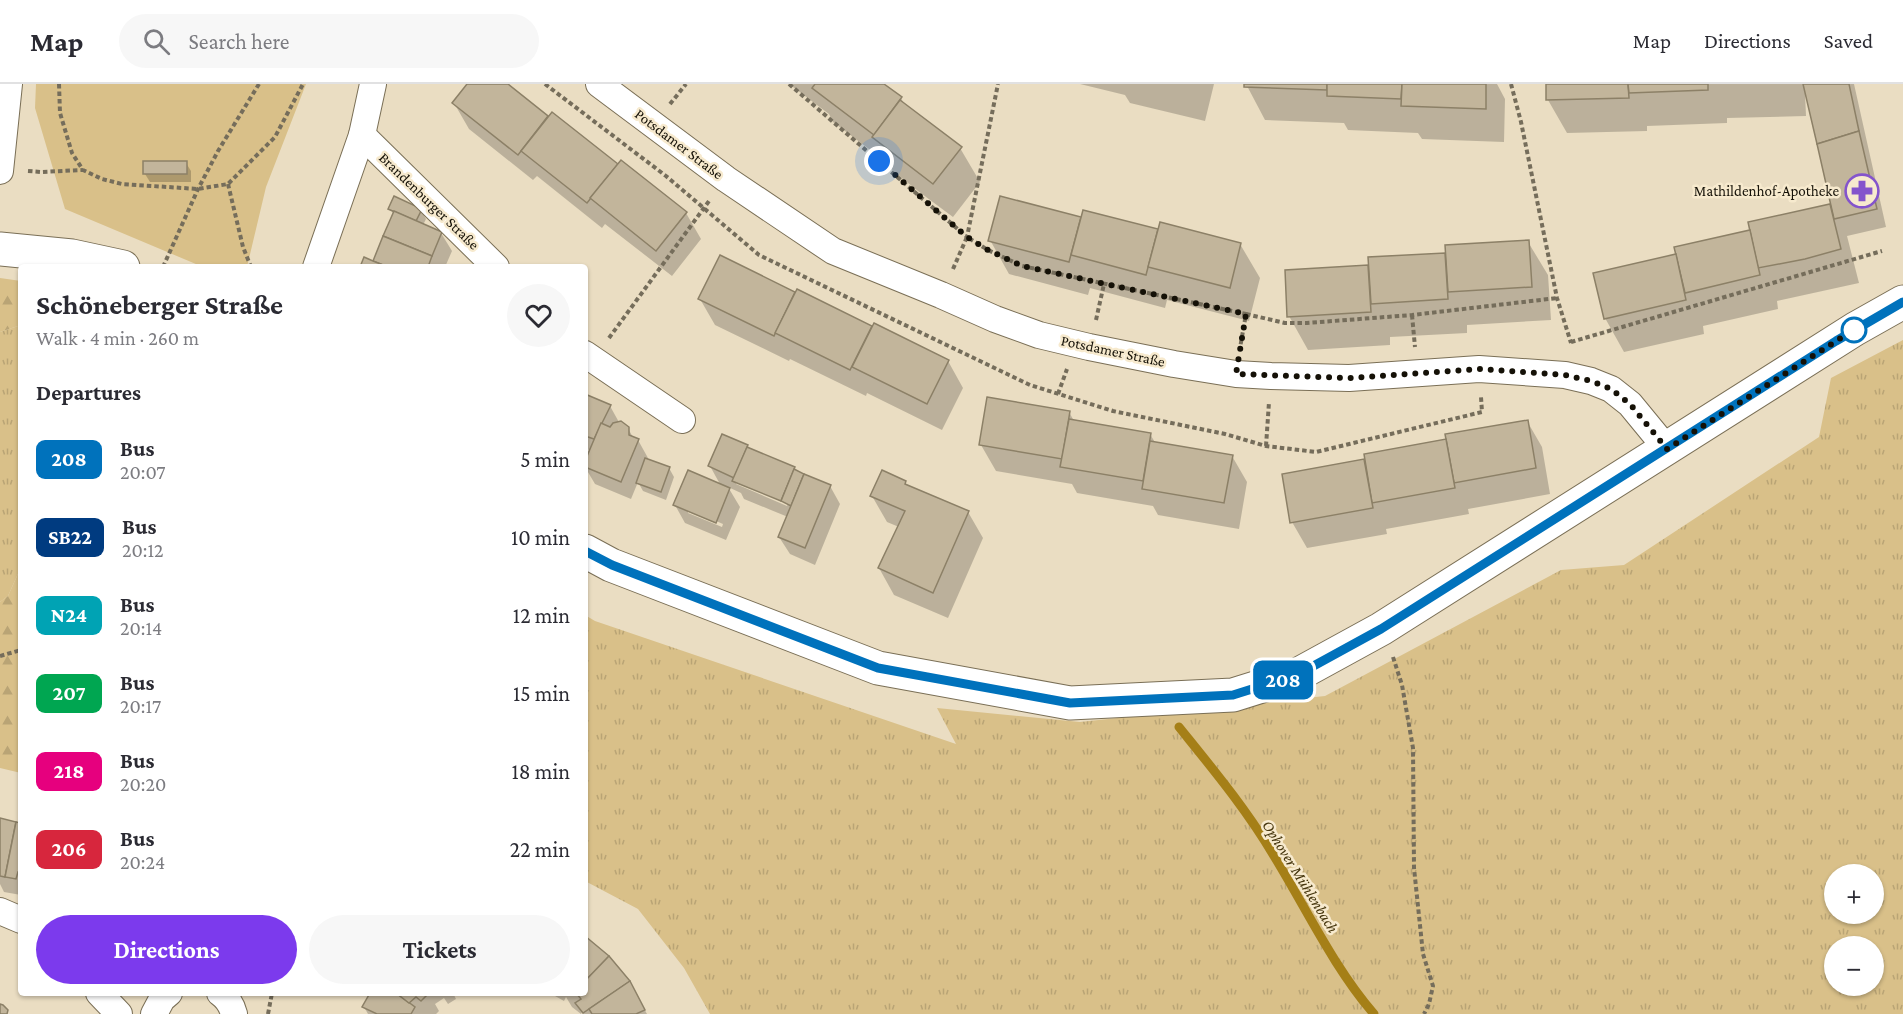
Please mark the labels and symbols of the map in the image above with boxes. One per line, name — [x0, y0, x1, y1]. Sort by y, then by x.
street label: Potsdamer Straße — [632, 106, 726, 183]
your location — [864, 146, 894, 176]
street label: Brandenburger Straße — [375, 149, 482, 254]
pharmacy icon: Mathildenhof-Apotheke — [1844, 173, 1880, 209]
place label: Mathildenhof-Apotheke — [1694, 183, 1839, 200]
unlabelled marker — [1841, 317, 1867, 343]
street label: Potsdamer Straße — [1060, 332, 1167, 370]
line badge: 208 — [1248, 660, 1318, 700]
water label: Ophover Mühlenbach — [1258, 817, 1342, 936]

